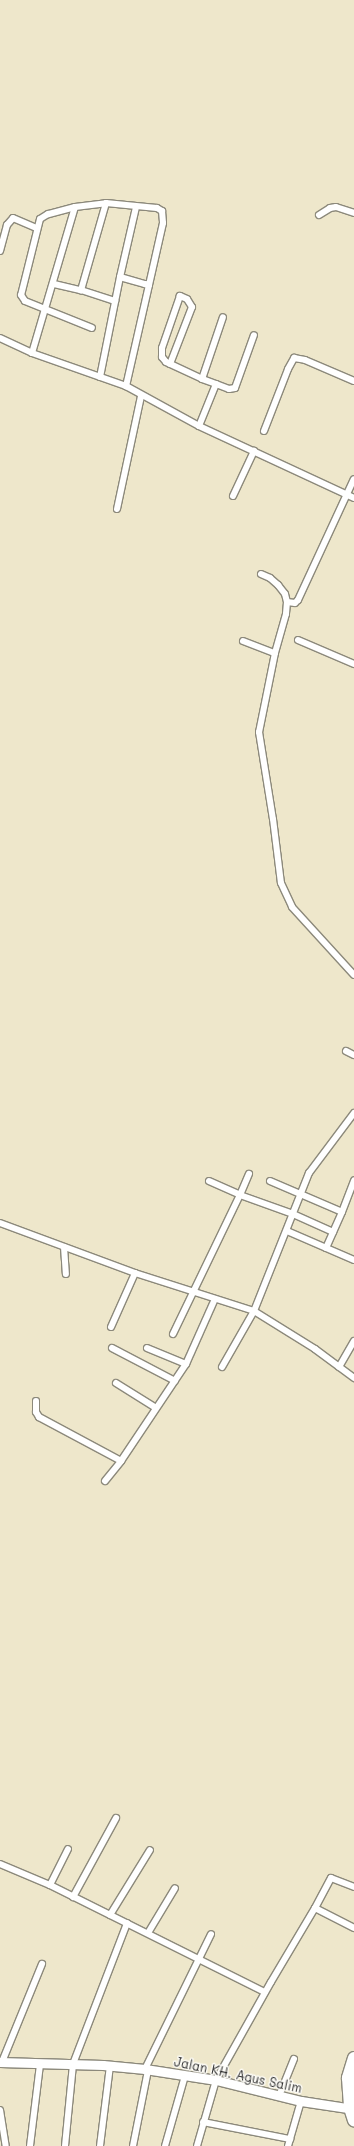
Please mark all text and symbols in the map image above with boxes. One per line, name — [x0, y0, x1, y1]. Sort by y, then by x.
street label: Jalan KH. Agus Salim — [173, 2054, 303, 2096]

